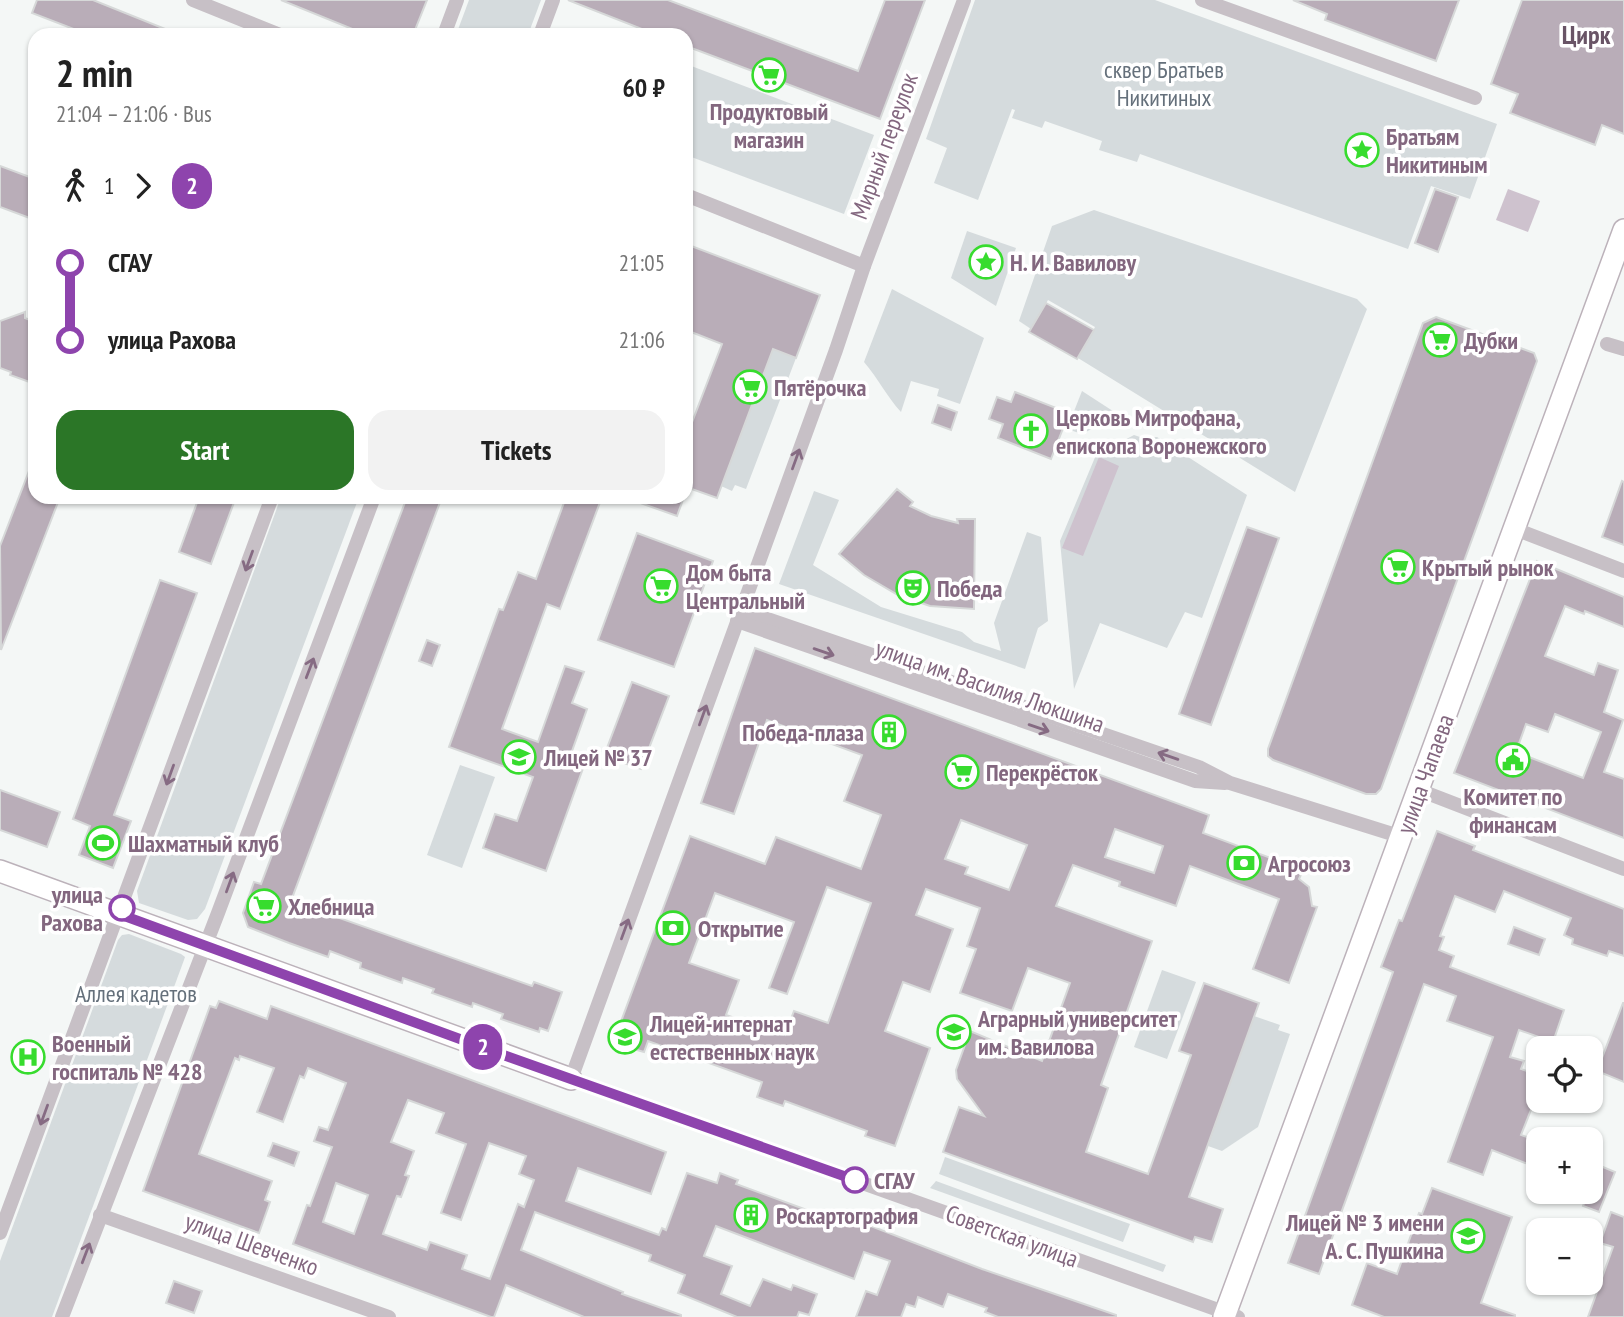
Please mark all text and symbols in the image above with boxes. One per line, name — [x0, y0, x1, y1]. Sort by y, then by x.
district label: Цирк — [1562, 18, 1611, 51]
text: 2 min — [56, 48, 133, 97]
park label: сквер Братьев Никитиных — [1104, 54, 1224, 113]
supermarket icon: Продуктовый магазин — [750, 56, 788, 94]
street label: Мирный переулок — [843, 68, 925, 223]
text: 60 ₽ — [622, 71, 665, 104]
place label: Продуктовый магазин — [710, 96, 828, 155]
text: 21:04 – 21:06 · Bus — [56, 99, 212, 128]
place label: Братьям Никитиным — [1386, 121, 1487, 180]
place icon: Братьям Никитиным — [1343, 131, 1381, 169]
icon: walk — [56, 167, 94, 205]
icon: forward — [124, 167, 162, 205]
text: 2 — [186, 170, 198, 201]
text: 1 — [104, 171, 114, 200]
place icon: Н. И. Вавилову — [967, 243, 1005, 281]
text: СГАУ — [108, 246, 152, 279]
place label: Н. И. Вавилову — [1010, 247, 1137, 278]
text: 21:05 — [619, 248, 665, 277]
supermarket icon: Дубки — [1421, 321, 1459, 359]
text: улица Рахова — [108, 323, 236, 356]
text: 21:06 — [619, 325, 665, 354]
place label: Дубки — [1464, 325, 1518, 356]
supermarket icon: Пятёрочка — [731, 368, 769, 406]
place label: Пятёрочка — [774, 372, 866, 403]
place label: Церковь Митрофана, епископа Воронежского — [1056, 402, 1267, 461]
button: Start — [56, 410, 354, 490]
button: Tickets — [368, 410, 665, 490]
church icon: Церковь Митрофана, епископа Воронежского — [1012, 412, 1050, 450]
one-way arrow — [790, 449, 803, 471]
supermarket icon: Крытый рынок — [1379, 548, 1417, 586]
one-way arrow — [241, 550, 254, 572]
place label: Крытый рынок — [1422, 552, 1554, 583]
place label: Дом быта Центральный — [686, 557, 805, 616]
supermarket icon: Дом быта Центральный — [642, 567, 680, 605]
theatre icon: Победа — [894, 569, 932, 607]
place label: Победа — [937, 573, 1002, 604]
street label: улица им. Василия Люкшина — [872, 632, 1108, 740]
one-way arrow — [813, 647, 835, 660]
one-way arrow — [304, 658, 317, 680]
one-way arrow — [698, 704, 710, 726]
street label: улица Чапаева — [1389, 710, 1461, 838]
building icon: Победа-плаза — [870, 713, 908, 751]
place label: Победа-плаза — [742, 717, 864, 748]
one-way arrow — [1027, 722, 1049, 735]
school or university icon: Лицей № 37 — [500, 738, 538, 776]
public building icon: Комитет по финансам — [1494, 741, 1532, 779]
place label: Лицей № 37 — [543, 742, 653, 773]
one-way arrow — [1157, 749, 1179, 761]
supermarket icon: Перекрёсток — [943, 753, 981, 791]
place label: Перекрёсток — [986, 757, 1098, 788]
one-way arrow — [163, 763, 176, 785]
place label: Комитет по финансам — [1464, 781, 1563, 840]
sports icon: Шахматный клуб — [84, 824, 122, 862]
place label: Шахматный клуб — [128, 828, 279, 859]
bank icon: Агросоюз — [1225, 844, 1263, 882]
place label: Агросоюз — [1267, 848, 1351, 879]
one-way arrow — [225, 871, 237, 893]
place label: улица Рахова — [41, 879, 103, 938]
supermarket icon: Хлебница — [245, 887, 283, 925]
place label: Хлебница — [288, 891, 374, 922]
marker: улица Рахова — [109, 895, 135, 921]
bank icon: Открытие — [654, 909, 692, 947]
place label: Открытие — [698, 913, 784, 944]
one-way arrow — [620, 918, 632, 940]
park label: Аллея кадетов — [75, 978, 197, 1009]
place label: Аграрный университет им. Вавилова — [977, 1003, 1178, 1062]
place label: Лицей-интернат естественных наук — [649, 1008, 815, 1067]
school or university icon: Аграрный университет им. Вавилова — [935, 1013, 973, 1051]
school or university icon: Лицей-интернат естественных наук — [606, 1018, 644, 1056]
line badge: 2 — [460, 1024, 506, 1070]
place label: Военный госпиталь № 428 — [52, 1028, 202, 1087]
text: 2 — [477, 1031, 489, 1062]
map controls — [1526, 1036, 1603, 1295]
button: locate — [1526, 1036, 1603, 1113]
hospital icon: Военный госпиталь № 428 — [9, 1038, 47, 1076]
one-way arrow — [37, 1104, 49, 1126]
button: + — [1526, 1127, 1603, 1204]
place label: СГАУ — [874, 1165, 915, 1196]
marker: СГАУ — [842, 1167, 868, 1193]
building icon: Роскартография — [732, 1196, 770, 1234]
street label: Советская улица — [942, 1198, 1082, 1274]
place label: Роскартография — [776, 1200, 918, 1231]
street label: улица Шевченко — [181, 1205, 323, 1283]
place label: Лицей № 3 имени А. С. Пушкина — [1285, 1207, 1444, 1266]
school or university icon: Лицей № 3 имени А. С. Пушкина — [1449, 1217, 1487, 1255]
button: − — [1526, 1218, 1603, 1295]
one-way arrow — [81, 1243, 94, 1265]

